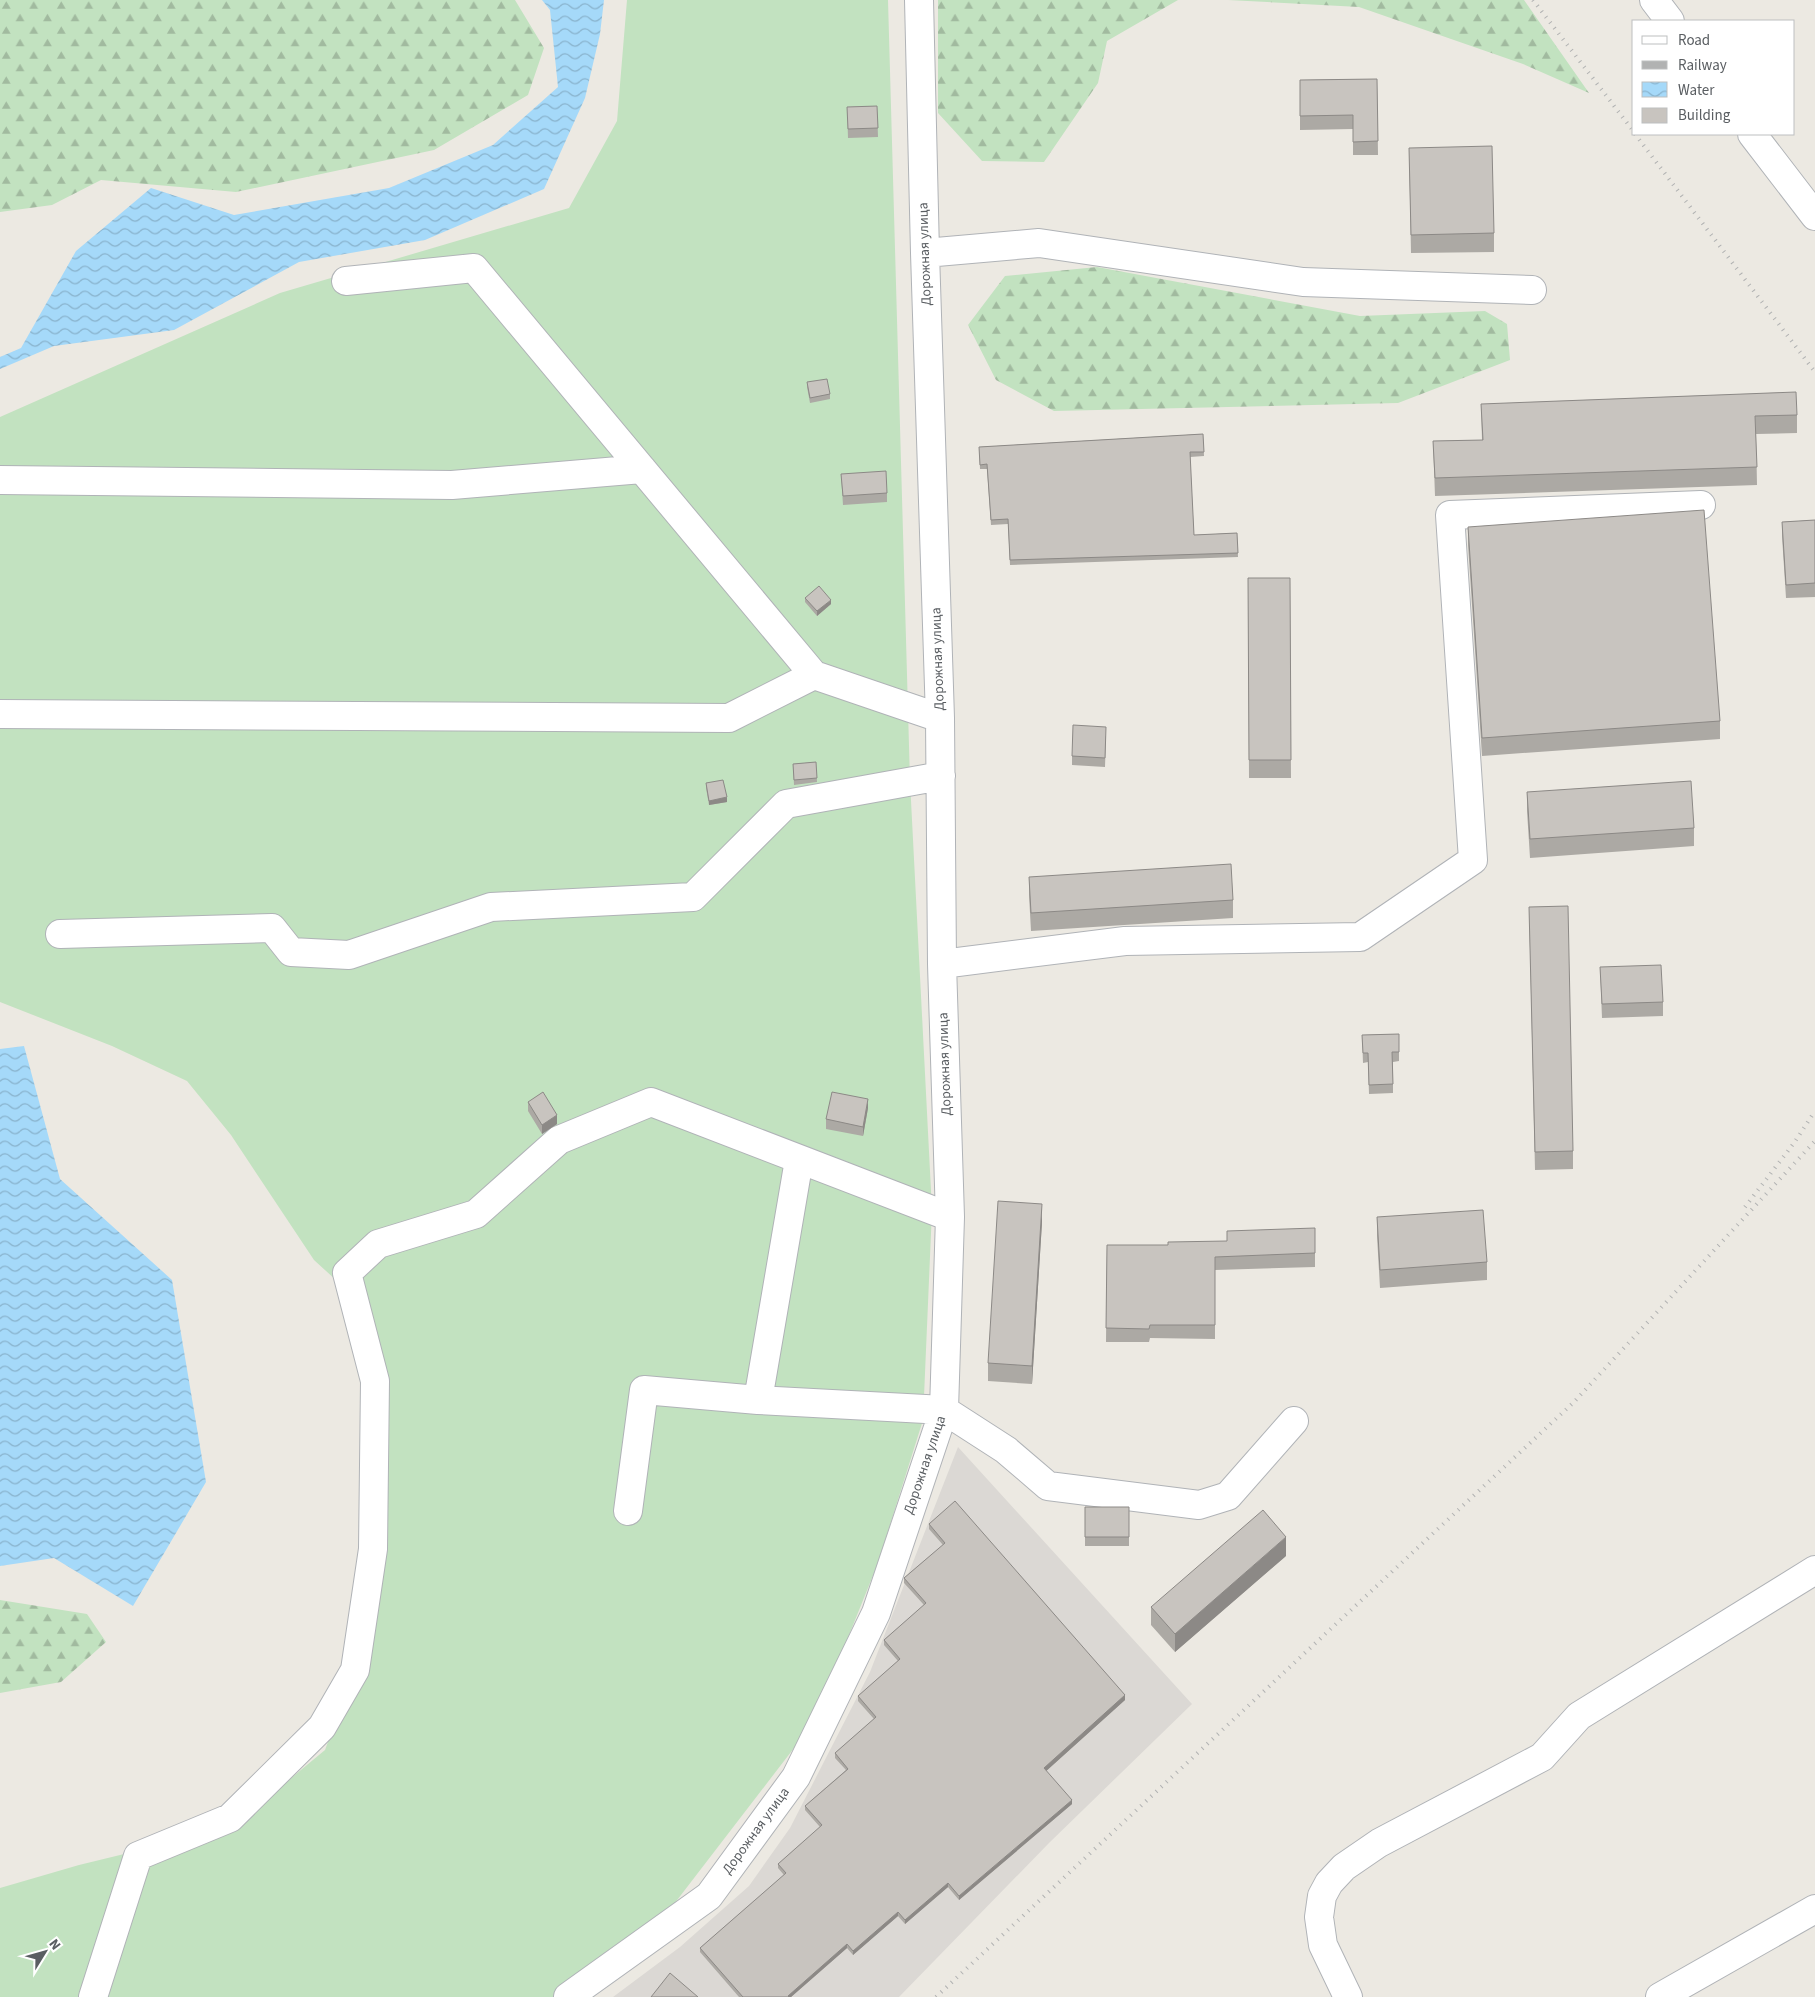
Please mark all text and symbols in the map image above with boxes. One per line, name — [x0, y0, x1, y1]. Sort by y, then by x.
legend — [1632, 20, 1795, 135]
text: Road — [1678, 30, 1710, 51]
text: Railway — [1678, 55, 1727, 76]
text: Water — [1678, 80, 1715, 101]
text: Building — [1678, 105, 1731, 126]
street label: Дорожная улица — [913, 202, 937, 306]
street label: Дорожная улица — [926, 607, 950, 711]
street label: Дорожная улица — [933, 1012, 957, 1116]
street label: Дорожная улица — [899, 1413, 951, 1517]
street label: Дорожная улица — [718, 1783, 794, 1879]
north arrow — [20, 1927, 70, 1977]
text: N — [44, 1935, 65, 1955]

